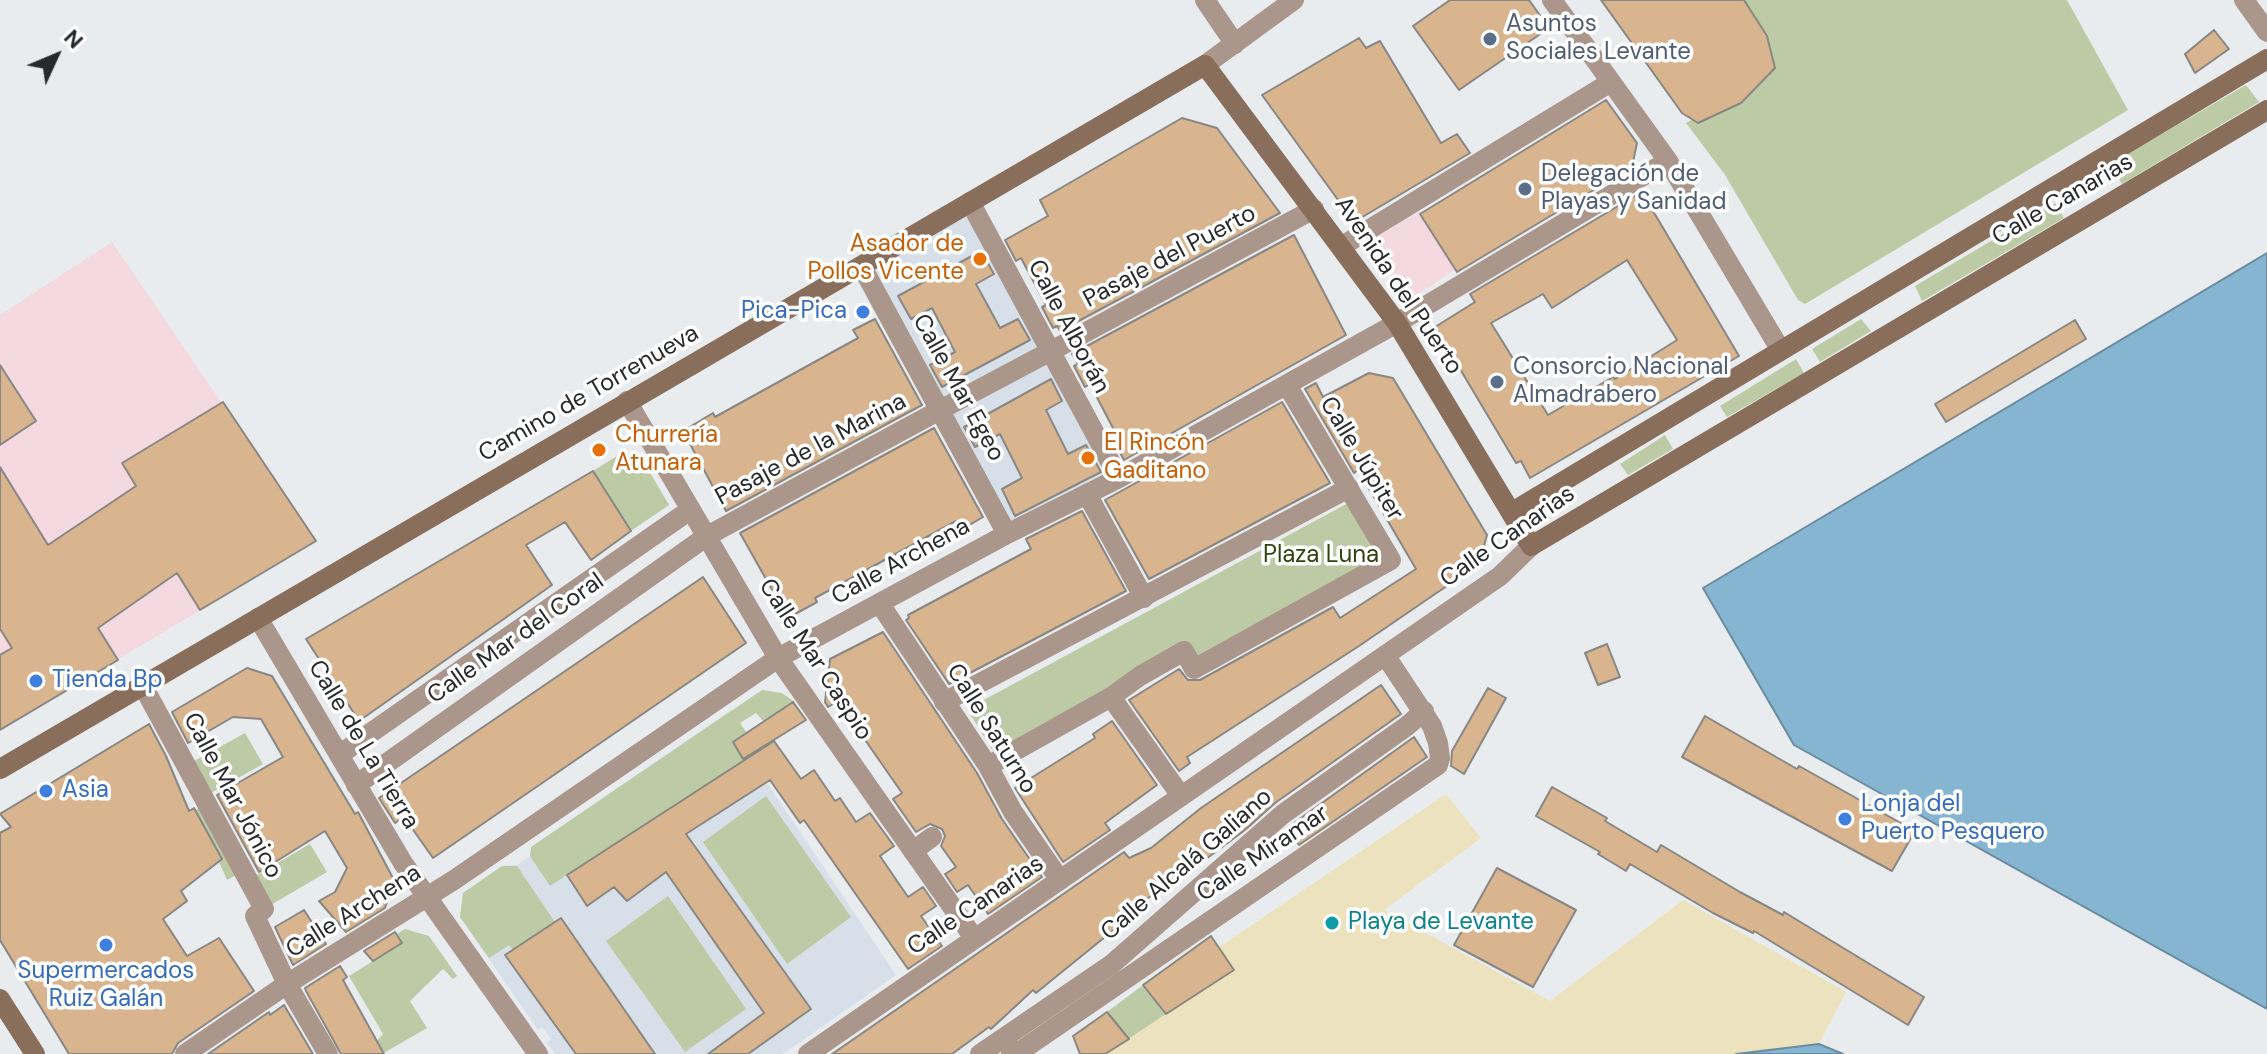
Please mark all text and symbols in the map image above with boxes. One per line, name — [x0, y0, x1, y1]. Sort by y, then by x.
place label: Asuntos Sociales Levante — [1506, 11, 1691, 67]
north arrow — [16, 16, 96, 96]
text: N — [58, 23, 90, 55]
marker: Asuntos Sociales Levante — [1481, 30, 1499, 48]
street label: Calle Canarias — [1987, 148, 2139, 252]
place label: Delegación de Playas y Sanidad — [1541, 161, 1726, 217]
marker: Delegación de Playas y Sanidad — [1516, 180, 1534, 198]
street label: Avenida del Puerto — [1328, 192, 1468, 380]
street label: Pasaje del Puerto — [1079, 199, 1261, 315]
place label: Asador de Pollos Vicente — [808, 231, 964, 287]
marker: Asador de Pollos Vicente — [971, 250, 989, 268]
street label: Calle Alborán — [1021, 255, 1115, 399]
place label: Pica-Pica — [741, 298, 847, 326]
marker: Pica-Pica — [854, 303, 872, 321]
street label: Calle Mar Egeo — [906, 309, 1010, 467]
street label: Camino de Torrenueva — [474, 319, 704, 469]
place label: Consorcio Nacional Almadrabero — [1513, 354, 1729, 410]
marker: Consorcio Nacional Almadrabero — [1488, 373, 1506, 391]
street label: Pasaje de la Marina — [711, 388, 911, 512]
street label: Calle Júpiter — [1313, 392, 1409, 526]
place label: Churrería Atunara — [615, 422, 718, 478]
place label: El Rincón Gaditano — [1104, 430, 1207, 486]
marker: Churrería Atunara — [590, 441, 608, 459]
marker: El Rincón Gaditano — [1079, 449, 1097, 467]
street label: Calle Canarias — [1435, 480, 1581, 594]
street label: Calle Archena — [827, 512, 975, 612]
park label: Plaza Luna — [1263, 542, 1379, 570]
street label: Calle Mar del Coral — [422, 567, 610, 711]
street label: Calle Mar Caspio — [752, 574, 878, 746]
street label: Calle de La Tierra — [301, 655, 425, 835]
street label: Calle Saturno — [940, 659, 1042, 799]
place label: Tienda Bp — [52, 667, 163, 695]
marker: Tienda Bp — [27, 672, 45, 690]
street label: Calle Mar Jónico — [176, 708, 288, 884]
place label: Asia — [62, 777, 109, 805]
marker: Asia — [37, 782, 55, 800]
street label: Calle Alcalá Galiano — [1096, 783, 1278, 947]
place label: Lonja del Puerto Pesquero — [1861, 791, 2045, 847]
street label: Calle Miramar — [1192, 800, 1334, 908]
marker: Lonja del Puerto Pesquero — [1836, 810, 1854, 828]
street label: Calle Canarias — [903, 850, 1049, 962]
street label: Calle Archena — [281, 859, 427, 965]
place label: Playa de Levante — [1348, 909, 1534, 937]
marker: Playa de Levante — [1323, 914, 1341, 932]
marker: Supermercados Ruiz Galán — [97, 936, 115, 954]
place label: Supermercados Ruiz Galán — [18, 958, 194, 1014]

